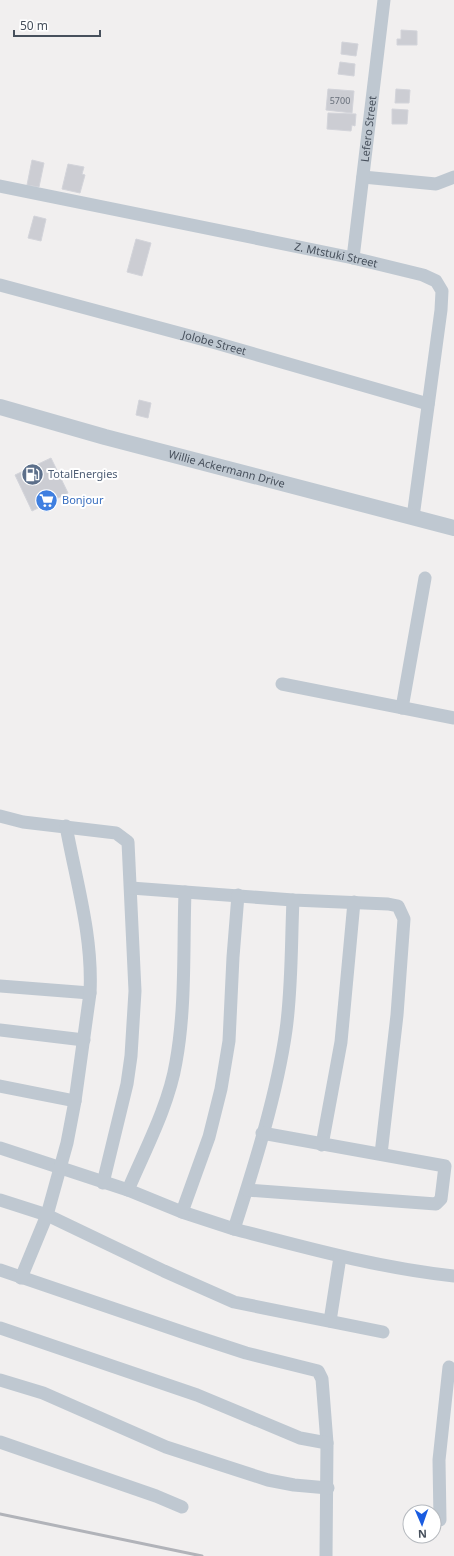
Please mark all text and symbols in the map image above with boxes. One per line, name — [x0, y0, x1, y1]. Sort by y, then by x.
scale bar — [14, 12, 100, 38]
text: 50 m — [20, 17, 48, 34]
house number: 5700 — [330, 94, 350, 107]
street label: Lefero Street — [357, 95, 379, 163]
street label: Z. Mtstuki Street — [293, 238, 379, 271]
street label: Jolobe Street — [180, 326, 248, 358]
street label: Willie Ackermann Drive — [167, 446, 287, 491]
fuel station icon: TotalEnergies — [20, 461, 46, 487]
place label: TotalEnergies — [48, 466, 118, 481]
supermarket icon: Bonjour — [33, 487, 59, 513]
place label: Bonjour — [62, 492, 104, 507]
north arrow — [402, 1504, 442, 1544]
text: N — [418, 1527, 427, 1542]

